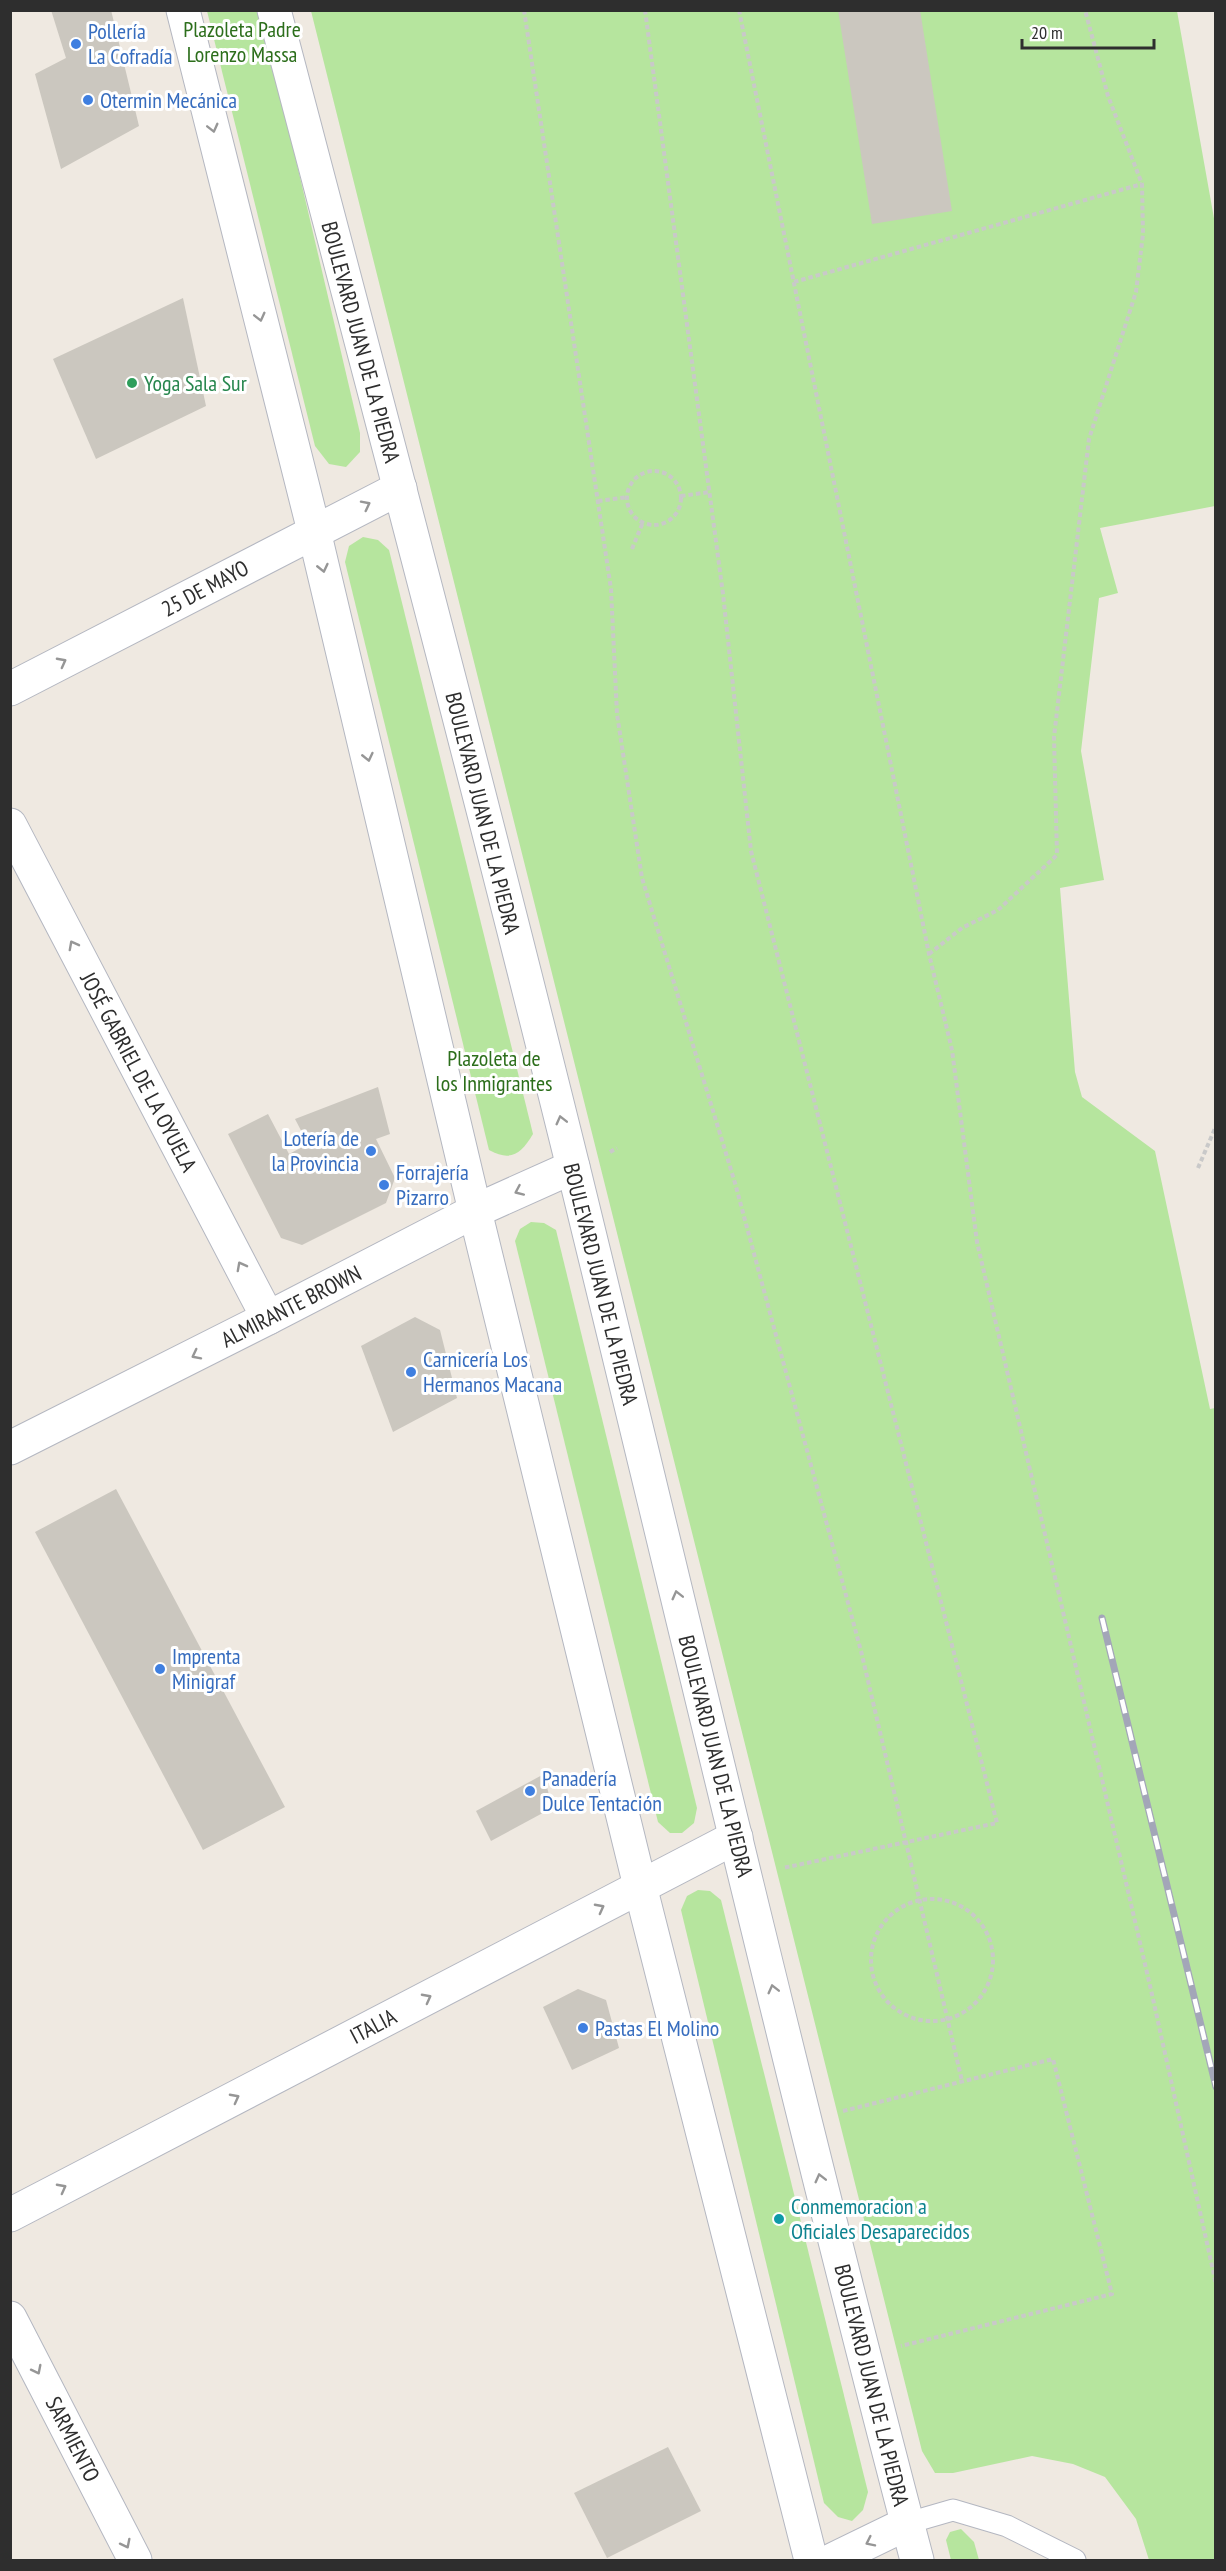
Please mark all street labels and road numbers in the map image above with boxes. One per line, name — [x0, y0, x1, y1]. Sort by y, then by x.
street label: BOULEVARD JUAN DE LA PIEDRA — [315, 218, 407, 466]
street label: 25 DE MAYO — [157, 553, 253, 623]
street label: BOULEVARD JUAN DE LA PIEDRA — [439, 689, 527, 937]
street label: JOSÉ GABRIEL DE LA OYUELA — [74, 967, 204, 1177]
street label: BOULEVARD JUAN DE LA PIEDRA — [557, 1160, 645, 1408]
street label: ALMIRANTE BROWN — [216, 1259, 366, 1353]
street label: BOULEVARD JUAN DE LA PIEDRA — [672, 1632, 760, 1880]
street label: ITALIA — [345, 2002, 402, 2050]
street label: BOULEVARD JUAN DE LA PIEDRA — [828, 2261, 916, 2509]
street label: SARMIENTO — [40, 2392, 106, 2486]

